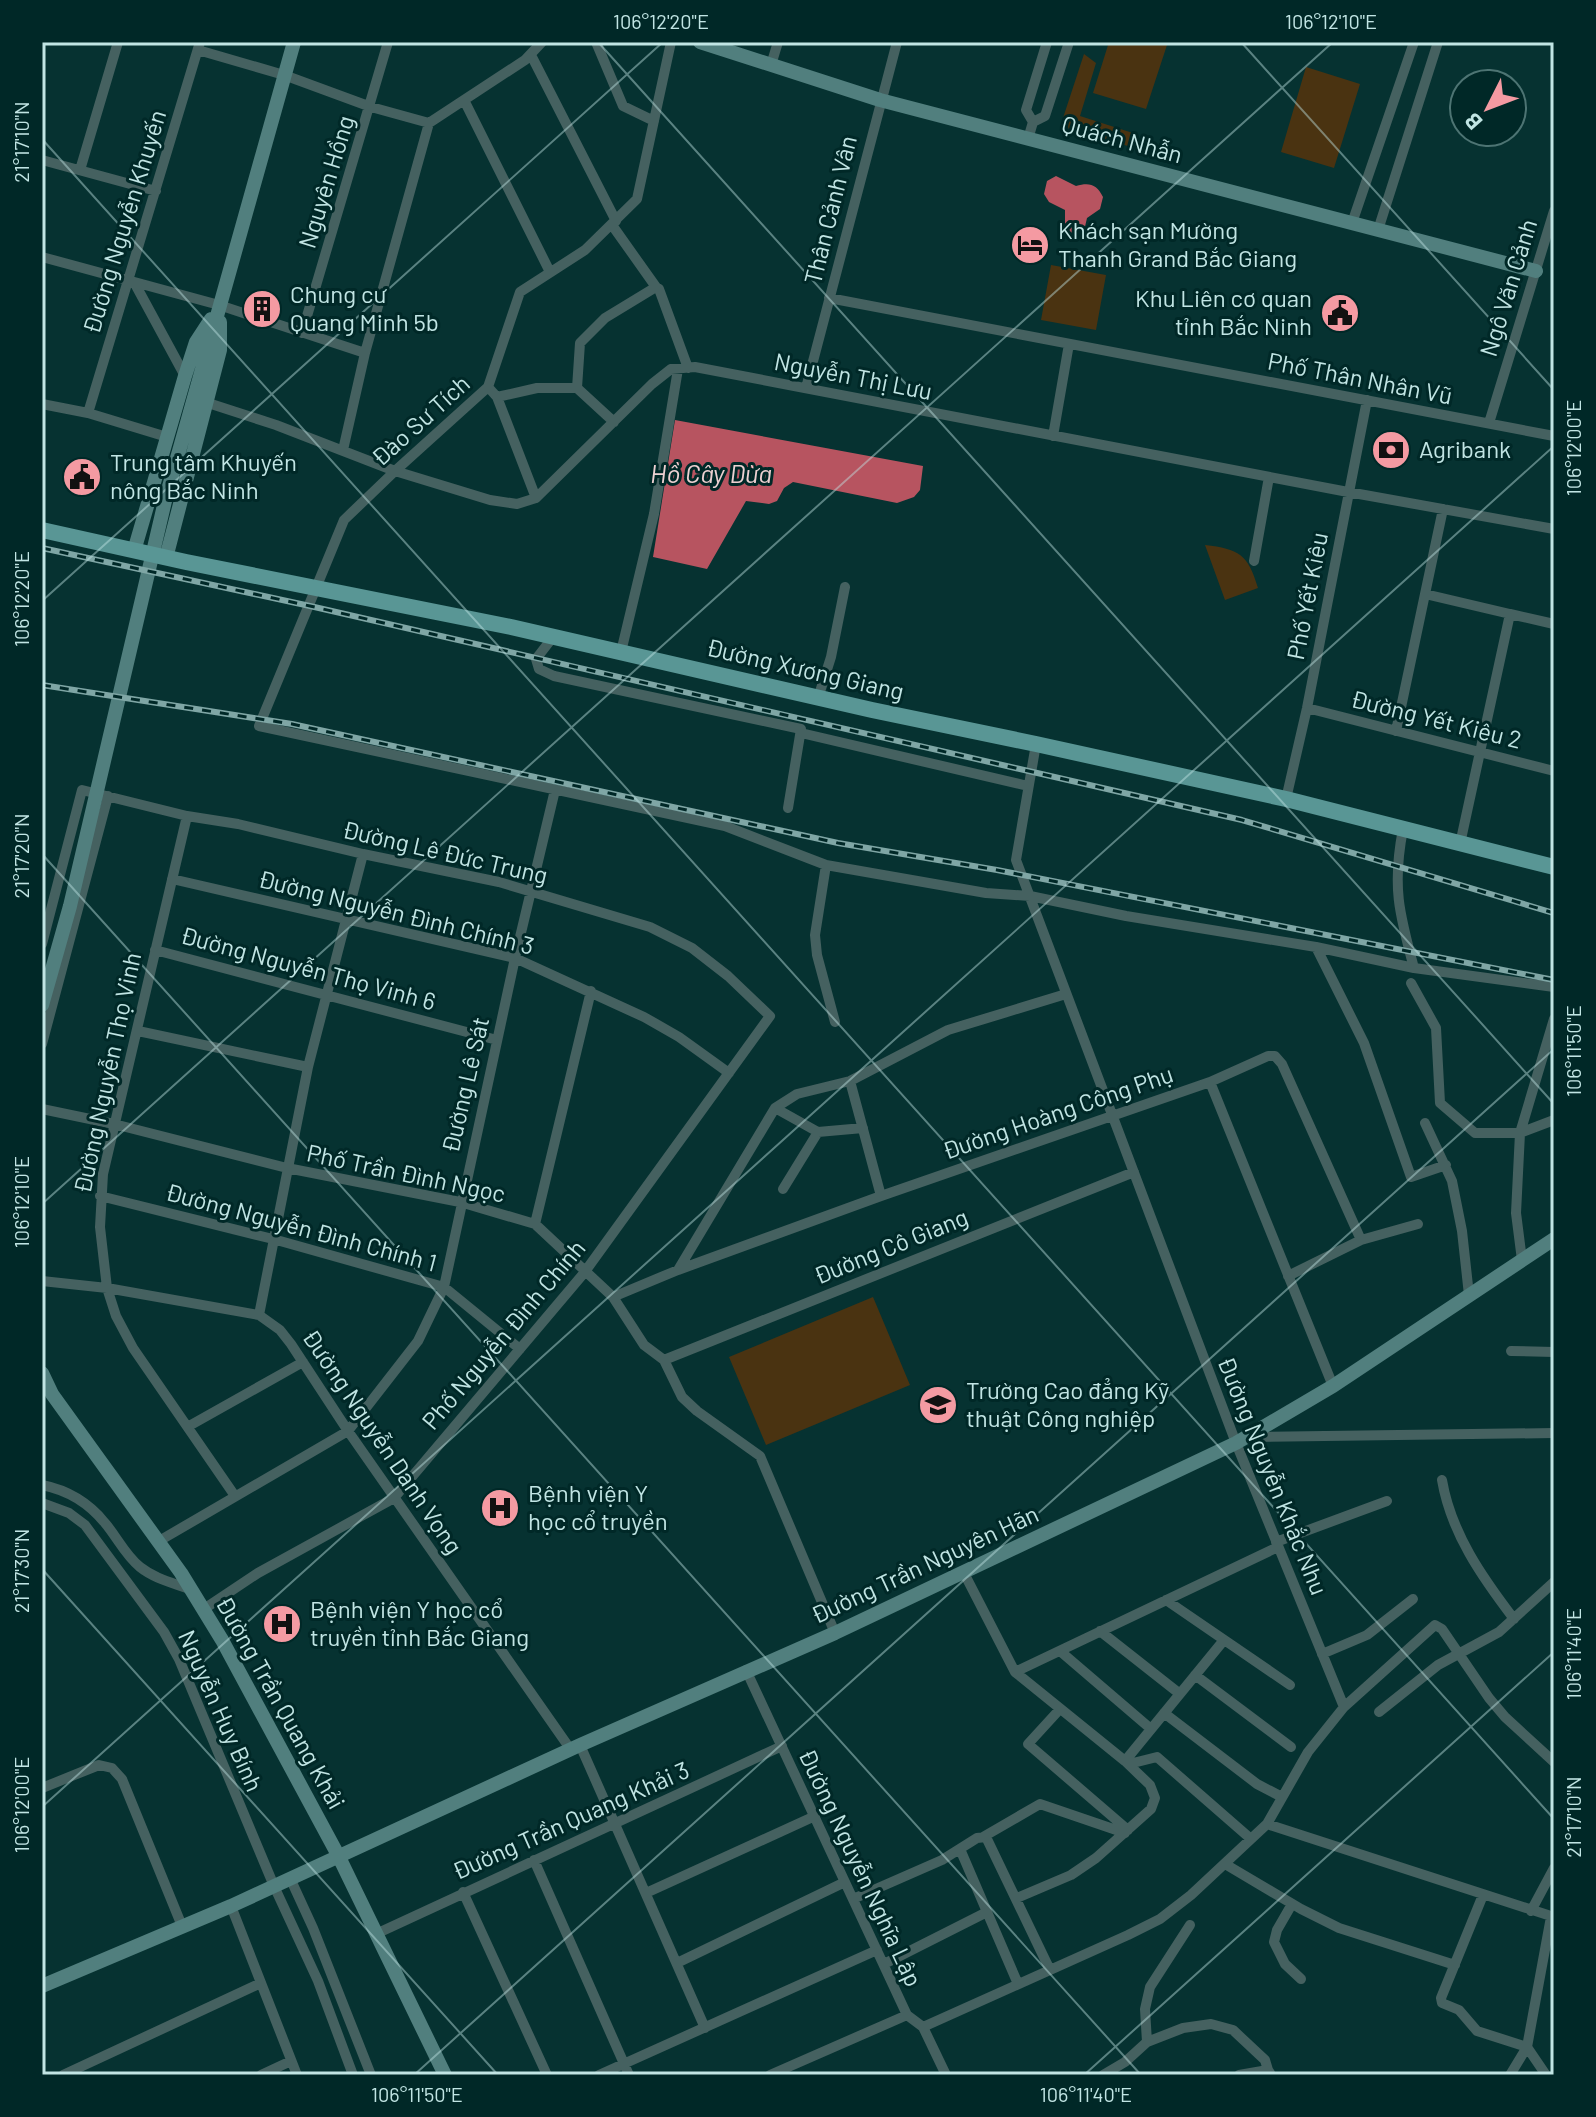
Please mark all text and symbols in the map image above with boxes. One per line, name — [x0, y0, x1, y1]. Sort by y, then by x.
text: 106°12'20"E — [613, 9, 709, 33]
text: 106°12'10"E — [1285, 9, 1377, 33]
north arrow — [1448, 68, 1528, 148]
text: 21°17'10"N — [9, 101, 33, 183]
street label: Đường Nguyễn Khuyến — [76, 106, 171, 337]
text: B — [1458, 108, 1487, 136]
street label: Quách Nhẫn — [1059, 109, 1186, 169]
street label: Nguyên Hồng — [292, 112, 360, 252]
street label: Thân Cảnh Vân — [797, 132, 862, 287]
place label: Khách sạn Mường Thanh Grand Bắc Giang — [1058, 215, 1297, 272]
street label: Ngô Văn Cảnh — [1473, 215, 1542, 360]
hotel icon: Khách sạn Mường Thanh Grand Bắc Giang — [1009, 224, 1051, 266]
place label: Chung cư Quang Minh 5b — [290, 279, 439, 336]
place label: Khu Liên cơ quan tỉnh Bắc Ninh — [1135, 283, 1312, 340]
building icon: Chung cư Quang Minh 5b — [241, 288, 283, 330]
public building icon: Khu Liên cơ quan tỉnh Bắc Ninh — [1319, 292, 1361, 334]
street label: Phố Thân Nhân Vũ — [1266, 345, 1455, 410]
street label: Nguyễn Thị Lưu — [772, 346, 935, 405]
street label: Đào Sư Tích — [365, 368, 475, 472]
text: 106°12'00"E — [1561, 400, 1585, 496]
bank icon: Agribank — [1370, 429, 1412, 471]
place label: Agribank — [1419, 434, 1511, 463]
place label: Trung tâm Khuyến nông Bắc Ninh — [110, 447, 297, 504]
public building icon: Trung tâm Khuyến nông Bắc Ninh — [61, 456, 103, 498]
water label: Hồ Cây Dừa — [650, 457, 772, 488]
street label: Phố Yết Kiêu — [1280, 529, 1333, 662]
text: 106°12'20"E — [9, 551, 33, 647]
street label: Đường Xương Giang — [704, 632, 907, 705]
street label: Đường Yết Kiêu 2 — [1348, 683, 1525, 754]
text: 21°17'20"N — [9, 814, 33, 898]
street label: Đường Lê Đức Trung — [340, 814, 551, 889]
street label: Đường Nguyễn Đình Chính 3 — [255, 863, 537, 960]
street label: Đường Nguyễn Thọ Vinh 6 — [178, 920, 439, 1016]
street label: Đường Nguyễn Thọ Vinh — [67, 949, 146, 1196]
text: 106°11'50"E — [1561, 1005, 1585, 1097]
street label: Đường Lê Sát — [435, 1014, 494, 1155]
street label: Đường Hoàng Công Phụ — [938, 1058, 1177, 1165]
street label: Phố Trần Đình Ngọc — [304, 1137, 508, 1208]
text: 106°12'10"E — [9, 1156, 33, 1248]
street label: Đường Nguyễn Đình Chính 1 — [163, 1176, 440, 1277]
street label: Đường Cô Giang — [809, 1202, 972, 1290]
street label: Phố Nguyễn Đình Chính — [415, 1233, 591, 1435]
street label: Đường Nguyễn Danh Vọng — [297, 1323, 469, 1559]
street label: Đường Nguyễn Khắc Nhu — [1212, 1352, 1335, 1599]
place label: Trường Cao đẳng Kỹ thuật Công nghiệp — [966, 1375, 1169, 1432]
school or university icon: Trường Cao đẳng Kỹ thuật Công nghiệp — [917, 1384, 959, 1426]
place label: Bệnh viện Y học cổ truyền — [528, 1478, 668, 1535]
hospital icon: Bệnh viện Y học cổ truyền — [479, 1487, 521, 1529]
street label: Đường Trần Nguyên Hãn — [806, 1498, 1043, 1629]
text: 21°17'30"N — [9, 1529, 33, 1613]
street label: Đường Trần Quang Khải — [211, 1591, 352, 1814]
place label: Bệnh viện Y học cổ truyền tỉnh Bắc Giang — [310, 1594, 529, 1651]
hospital icon: Bệnh viện Y học cổ truyền tỉnh Bắc Giang — [261, 1603, 303, 1645]
text: 106°11'40"E — [1561, 1608, 1585, 1700]
street label: Nguyễn Huy Bính — [173, 1625, 270, 1796]
street label: Đường Nguyễn Nghĩa Lập — [794, 1744, 929, 1991]
street label: Đường Trần Quang Khải 3 — [447, 1754, 693, 1885]
text: 106°12'00"E — [9, 1757, 33, 1853]
text: 21°17'10"N — [1561, 1776, 1585, 1858]
text: 106°11'50"E — [371, 2082, 463, 2106]
text: 106°11'40"E — [1040, 2082, 1132, 2106]

